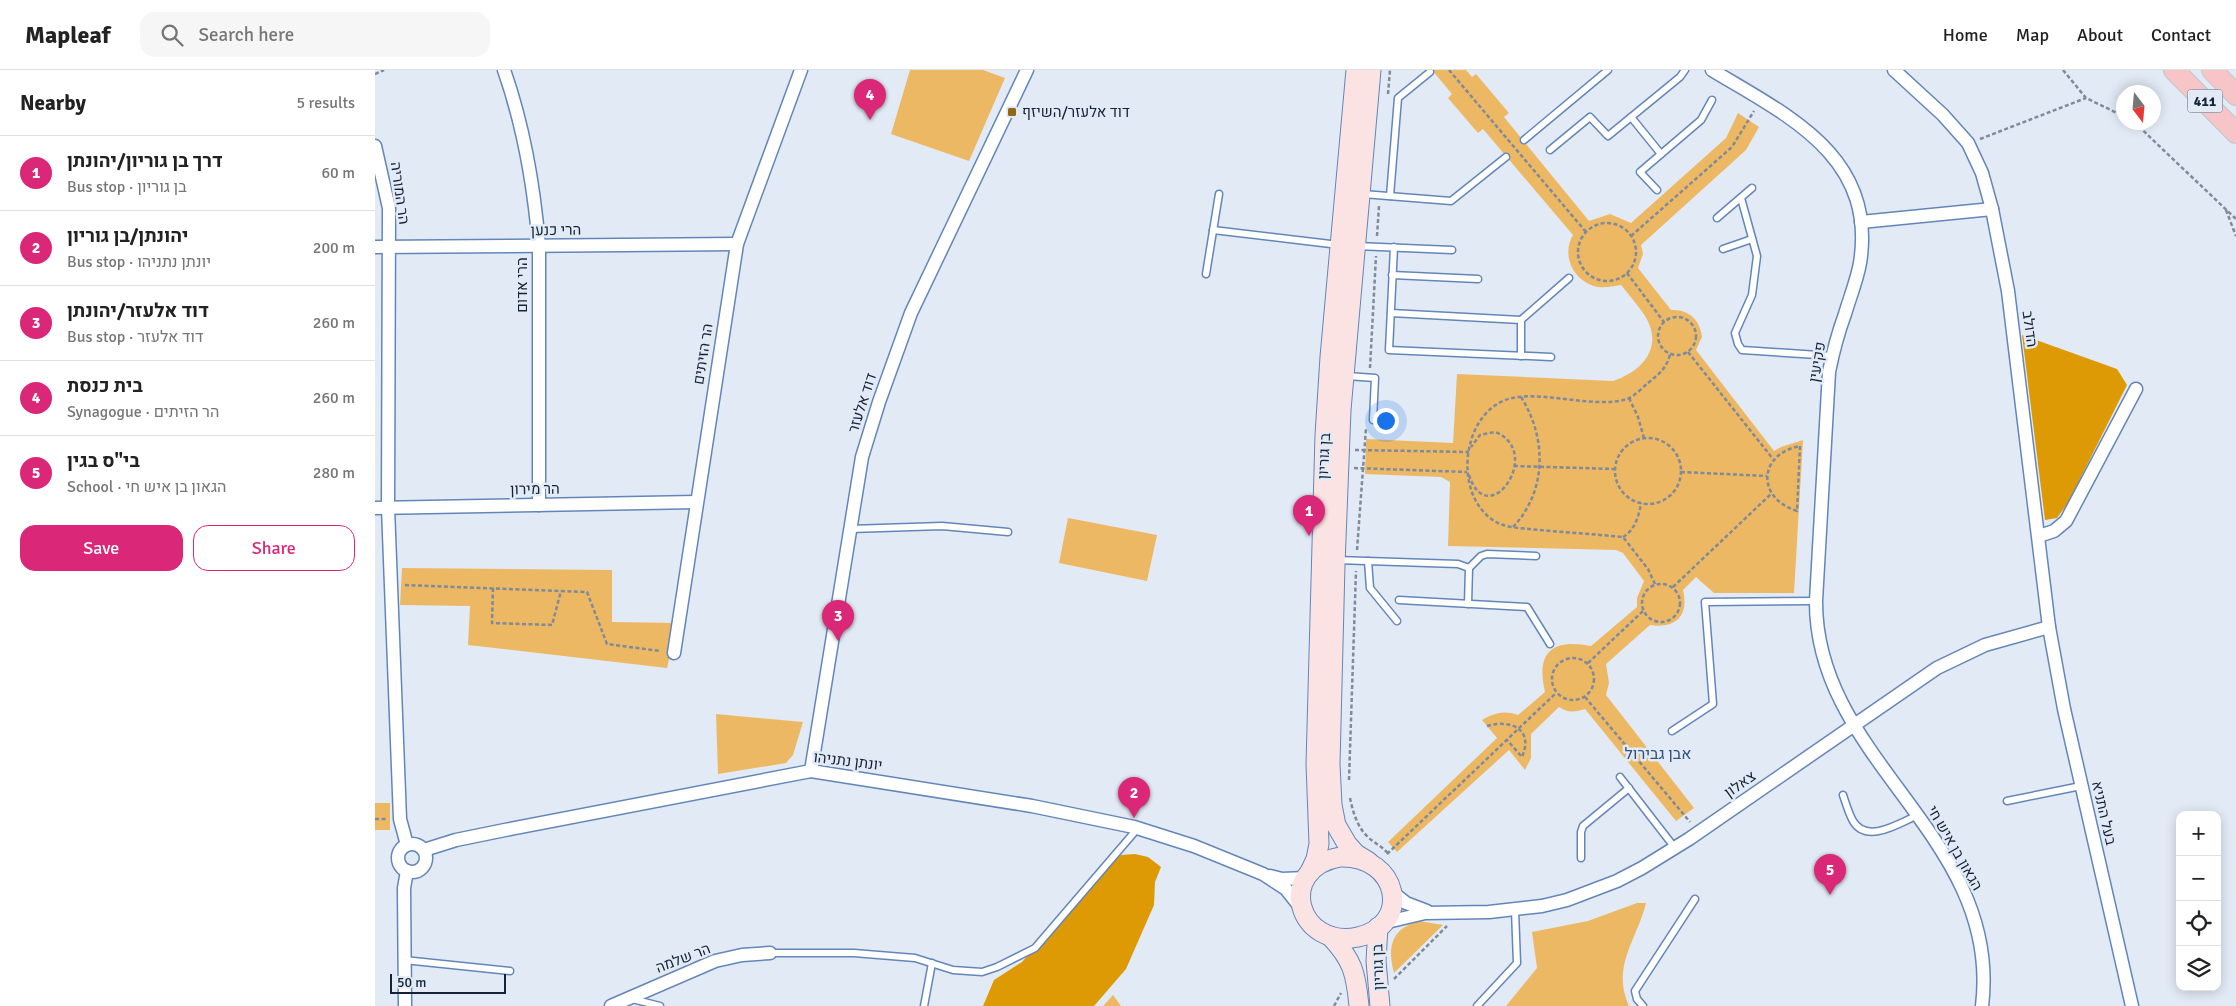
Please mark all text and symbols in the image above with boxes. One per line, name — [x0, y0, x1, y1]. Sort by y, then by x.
search box — [140, 12, 490, 57]
text: Mapleaf — [25, 20, 110, 50]
icon: search — [158, 21, 186, 49]
text: Search here — [198, 23, 294, 47]
text: Home — [1943, 24, 1988, 46]
text: Map — [2016, 24, 2049, 46]
text: About — [2077, 24, 2123, 46]
text: Contact — [2151, 24, 2211, 46]
pin: 4 — [854, 79, 886, 120]
north arrow — [2116, 85, 2161, 130]
text: Nearby — [20, 90, 86, 116]
road number: 411 — [2187, 90, 2223, 112]
text: 5 results — [296, 93, 355, 113]
place label: דוד אלעזר/השיזף — [1022, 103, 1130, 121]
marker: דוד אלעזר/השיזף — [1006, 106, 1018, 118]
text: דרך בן גוריון/יהונתן — [67, 149, 223, 173]
street label: הר המוריה — [387, 161, 413, 225]
text: 1 — [32, 163, 40, 183]
text: 60 m — [321, 163, 355, 183]
text: Bus stop · בן גוריון — [67, 177, 187, 197]
street label: הרי כנען — [531, 221, 581, 239]
text: יהונתן/בן גוריון — [67, 224, 188, 248]
text: 2 — [32, 238, 40, 258]
text: 200 m — [313, 238, 355, 258]
text: Bus stop · יונתן נתניהו — [67, 252, 211, 272]
street label: הרי אדום — [513, 257, 531, 313]
text: דוד אלעזר/יהונתן — [67, 299, 209, 323]
street label: הדולב — [2019, 310, 2041, 348]
text: 3 — [32, 313, 40, 333]
text: 260 m — [313, 313, 355, 333]
street label: הר הזיתים — [689, 322, 717, 386]
text: Bus stop · דוד אלעזר — [67, 327, 203, 347]
street label: פקיעין — [1805, 340, 1829, 384]
street label: דוד אלעזר — [844, 371, 880, 435]
text: בית כנסת — [67, 374, 143, 398]
text: 4 — [32, 388, 40, 408]
text: 260 m — [313, 388, 355, 408]
text: Synagogue · הר הזיתים — [67, 402, 219, 422]
your location — [1373, 408, 1399, 434]
street label: בן גוריון — [1314, 432, 1334, 480]
text: בי"ס בגין — [67, 449, 140, 473]
text: 5 — [32, 463, 40, 483]
text: 280 m — [313, 463, 355, 483]
text: School · הגאון בן איש חי — [67, 477, 227, 497]
street label: הר מירון — [510, 480, 560, 498]
pin: 1 — [1293, 495, 1325, 536]
button: Save — [20, 525, 183, 571]
button: Share — [193, 525, 355, 571]
pin: 3 — [822, 600, 854, 641]
district label: אבן גבירול — [1624, 744, 1692, 764]
street label: יונתן נתניהו — [812, 748, 884, 774]
street label: צאלון — [1721, 767, 1759, 801]
pin: 2 — [1118, 777, 1150, 818]
street label: בעל התניא — [2088, 779, 2120, 847]
street label: הגאון בן איש חי — [1924, 802, 1986, 894]
map controls — [2176, 811, 2221, 991]
button: + — [2176, 811, 2221, 856]
pin: 5 — [1814, 854, 1846, 895]
button: − — [2176, 856, 2221, 901]
button: locate — [2176, 901, 2221, 946]
street label: הר שלמה — [653, 939, 713, 977]
street label: בן גוריון — [1368, 943, 1388, 990]
button: layers — [2176, 946, 2221, 991]
scale bar — [390, 971, 506, 994]
text: 50 m — [397, 974, 426, 991]

